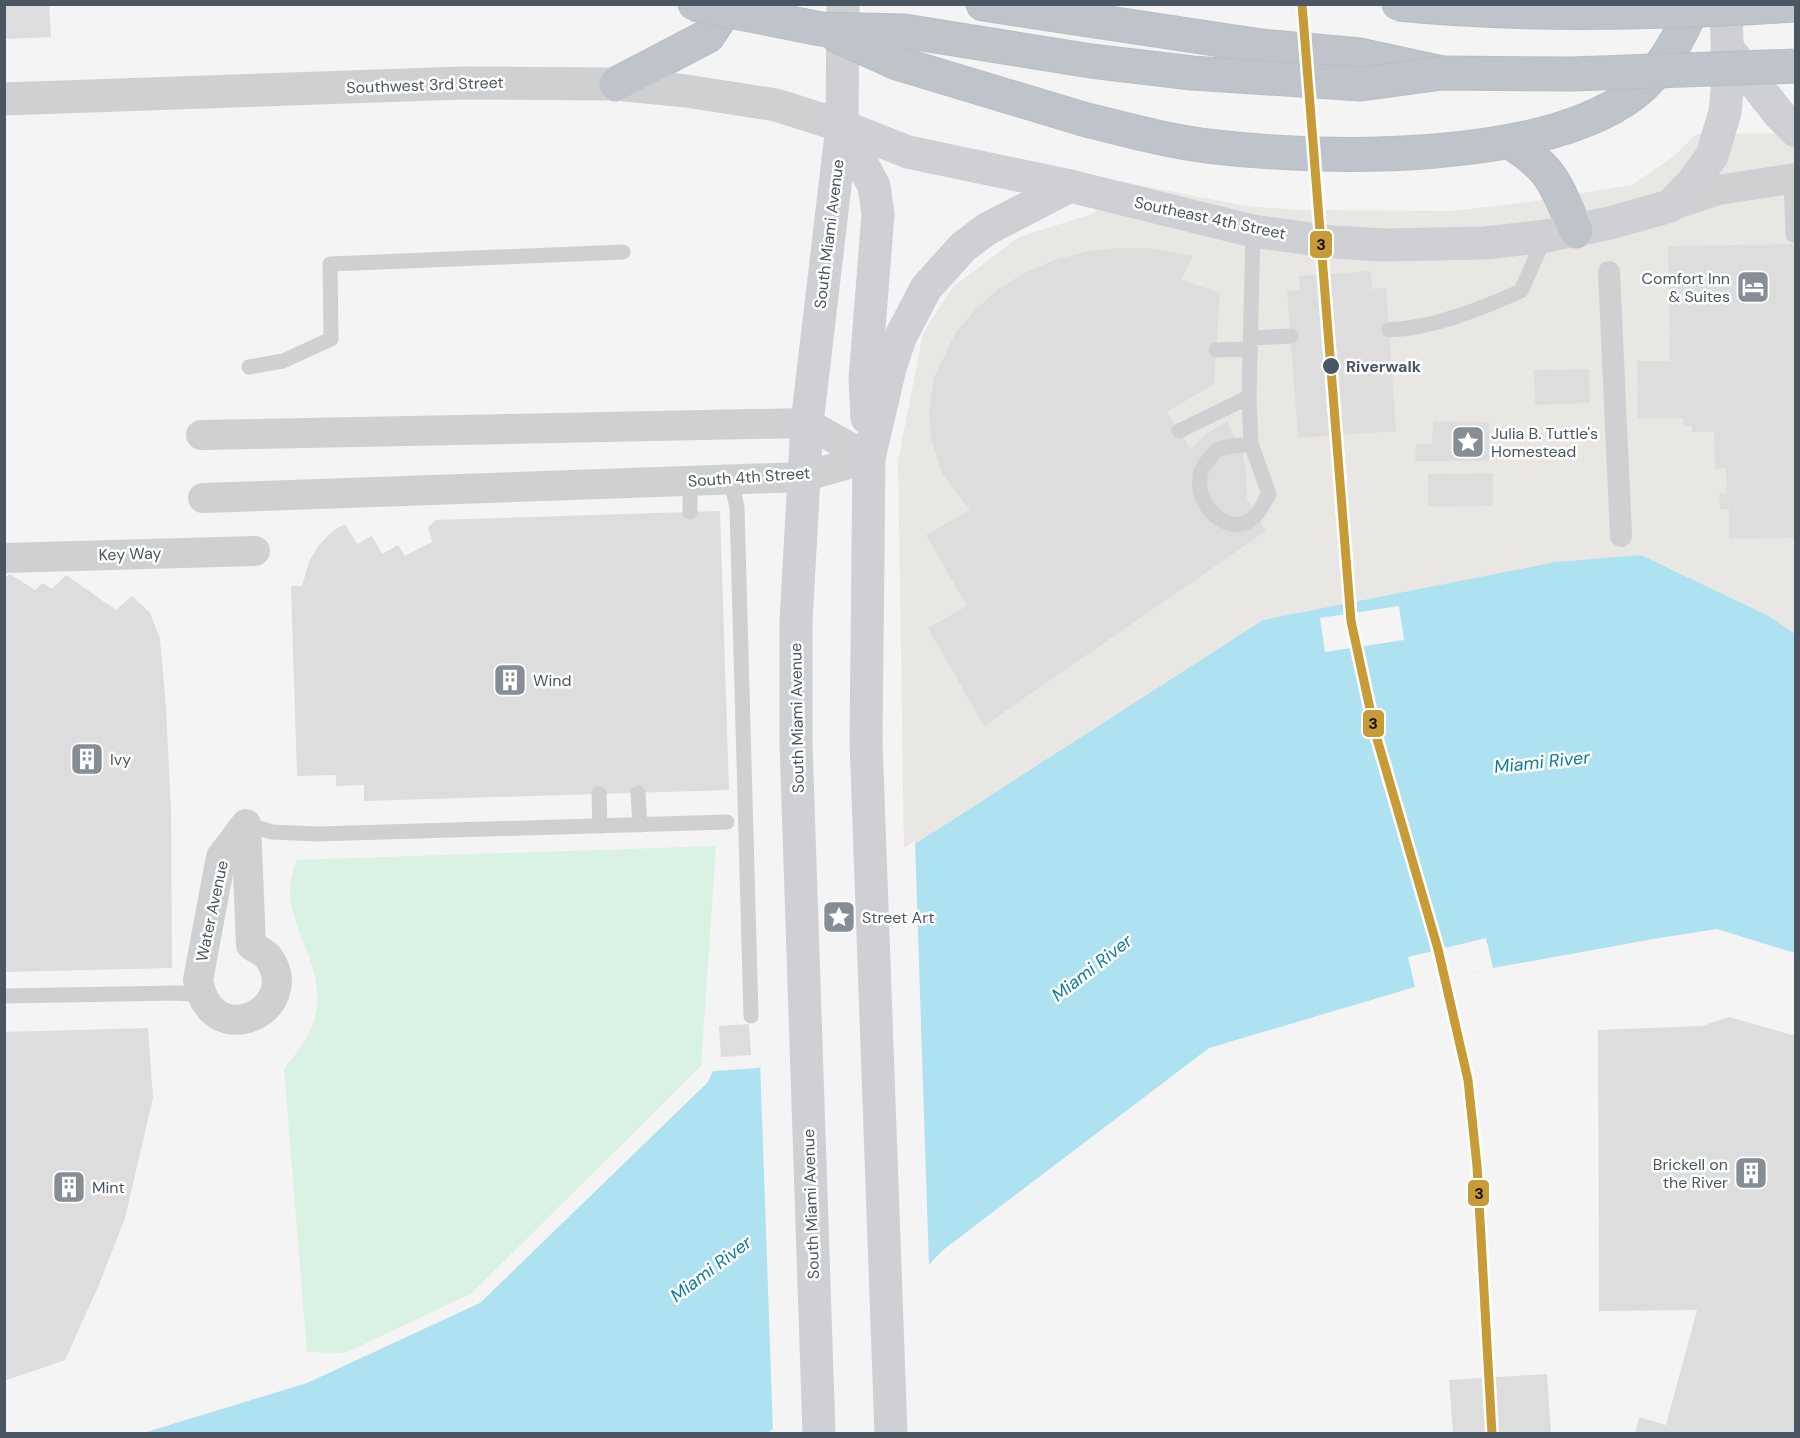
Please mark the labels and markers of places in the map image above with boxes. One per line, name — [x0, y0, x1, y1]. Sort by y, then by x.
place label: Comfort Inn & Suites — [1642, 268, 1730, 307]
hotel icon: Comfort Inn & Suites — [1735, 269, 1771, 305]
marker: Riverwalk — [1321, 356, 1341, 376]
place label: Riverwalk — [1346, 356, 1422, 377]
place label: Julia B. Tuttle's Homestead — [1491, 423, 1598, 462]
place icon: Julia B. Tuttle's Homestead — [1450, 424, 1486, 460]
building icon: Wind — [492, 662, 528, 698]
place label: Wind — [533, 670, 572, 691]
building icon: Ivy — [69, 741, 105, 777]
place label: Ivy — [110, 749, 131, 770]
place icon: Street Art — [821, 899, 857, 935]
place label: Street Art — [862, 907, 934, 928]
place label: Brickell on the River — [1653, 1154, 1728, 1193]
building icon: Brickell on the River — [1733, 1155, 1769, 1191]
building icon: Mint — [51, 1169, 87, 1205]
place label: Mint — [92, 1177, 125, 1198]

